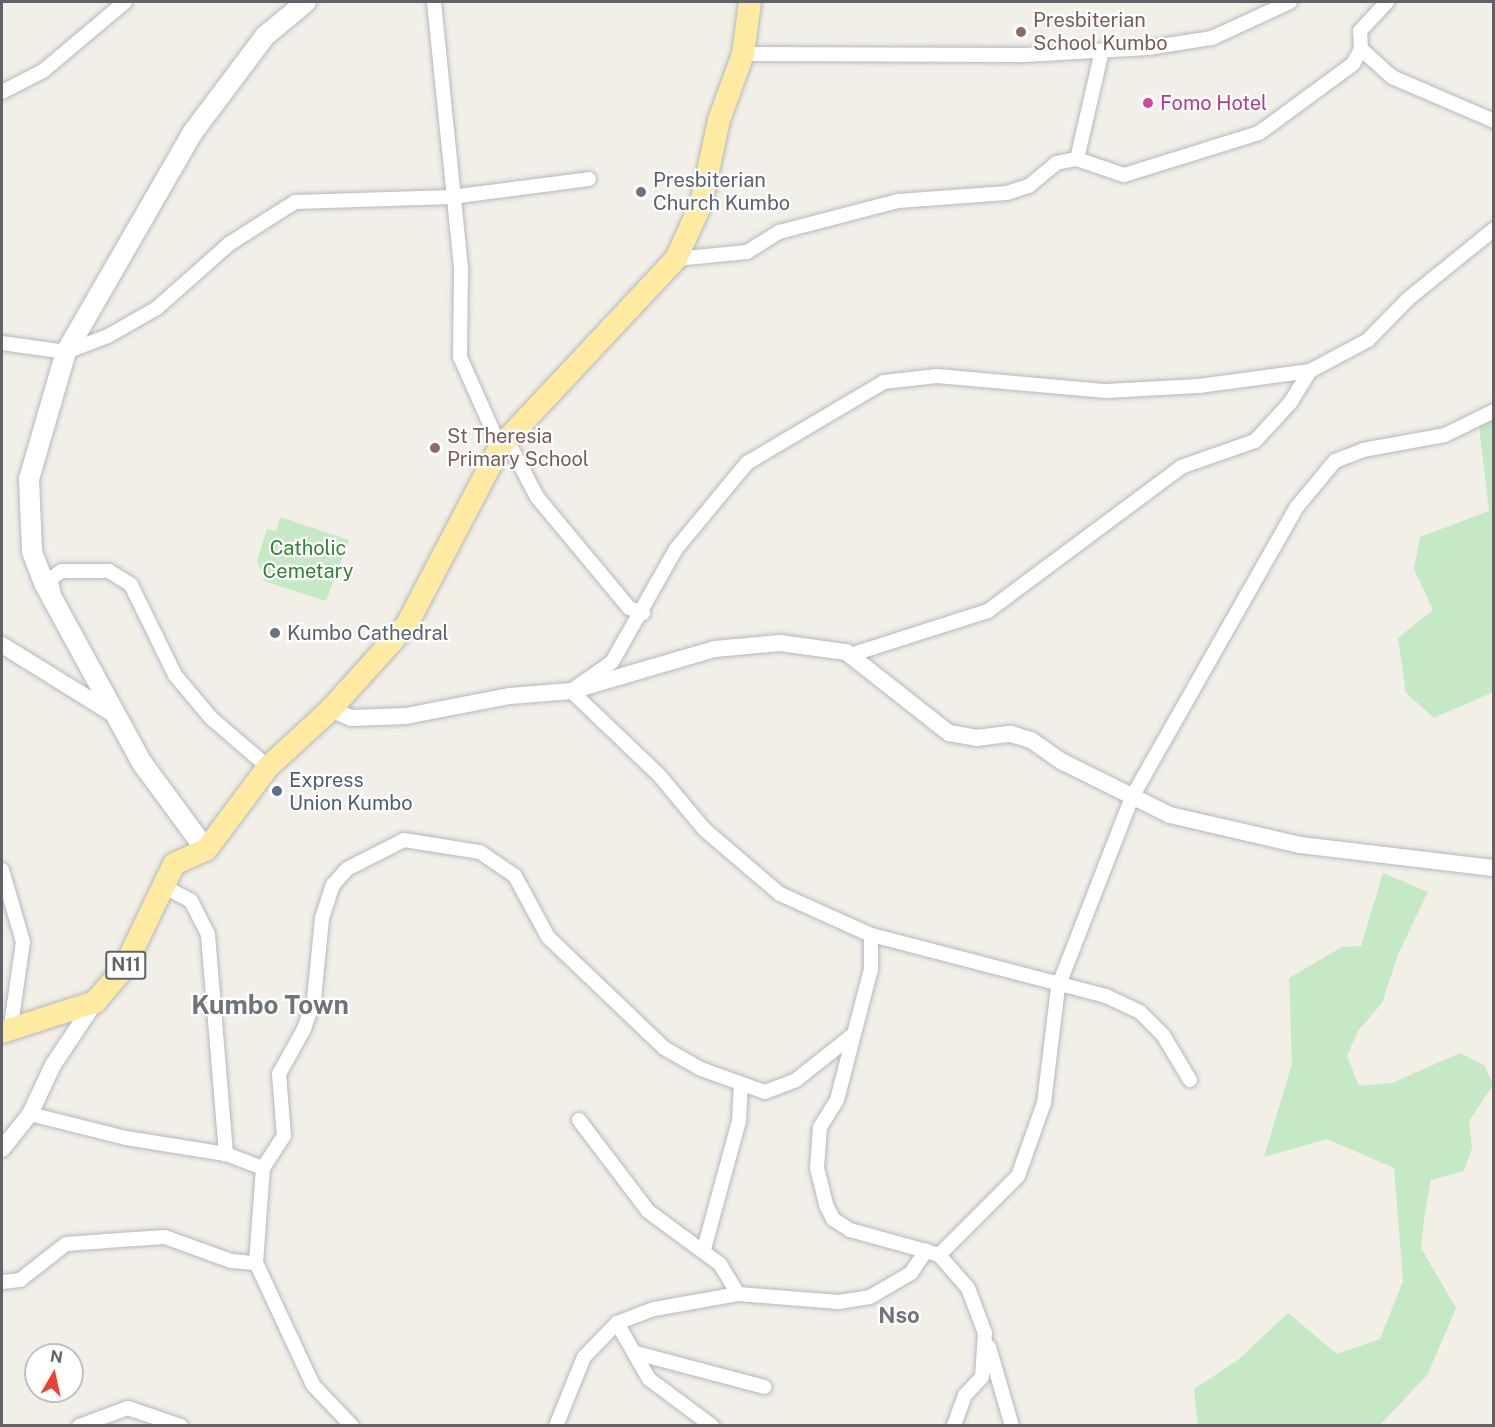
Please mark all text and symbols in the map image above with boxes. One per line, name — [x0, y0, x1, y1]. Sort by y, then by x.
place label: Presbiterian School Kumbo — [1033, 8, 1168, 55]
marker: Presbiterian School Kumbo — [1014, 25, 1028, 39]
place label: Fomo Hotel — [1160, 91, 1267, 115]
marker: Fomo Hotel — [1141, 96, 1155, 110]
place label: Presbiterian Church Kumbo — [653, 168, 790, 215]
marker: Presbiterian Church Kumbo — [634, 185, 648, 199]
place label: St Theresia Primary School — [447, 424, 589, 471]
marker: St Theresia Primary School — [428, 441, 442, 455]
park label: Catholic Cemetary — [263, 537, 353, 584]
place label: Kumbo Cathedral — [287, 621, 449, 645]
marker: Kumbo Cathedral — [268, 626, 282, 640]
place label: Express Union Kumbo — [289, 768, 413, 815]
marker: Express Union Kumbo — [270, 784, 284, 798]
road number: N11 — [105, 950, 147, 980]
district label: Kumbo Town — [191, 989, 349, 1021]
district label: Nso — [878, 1303, 920, 1329]
north arrow — [24, 1343, 84, 1403]
text: N — [49, 1346, 64, 1367]

